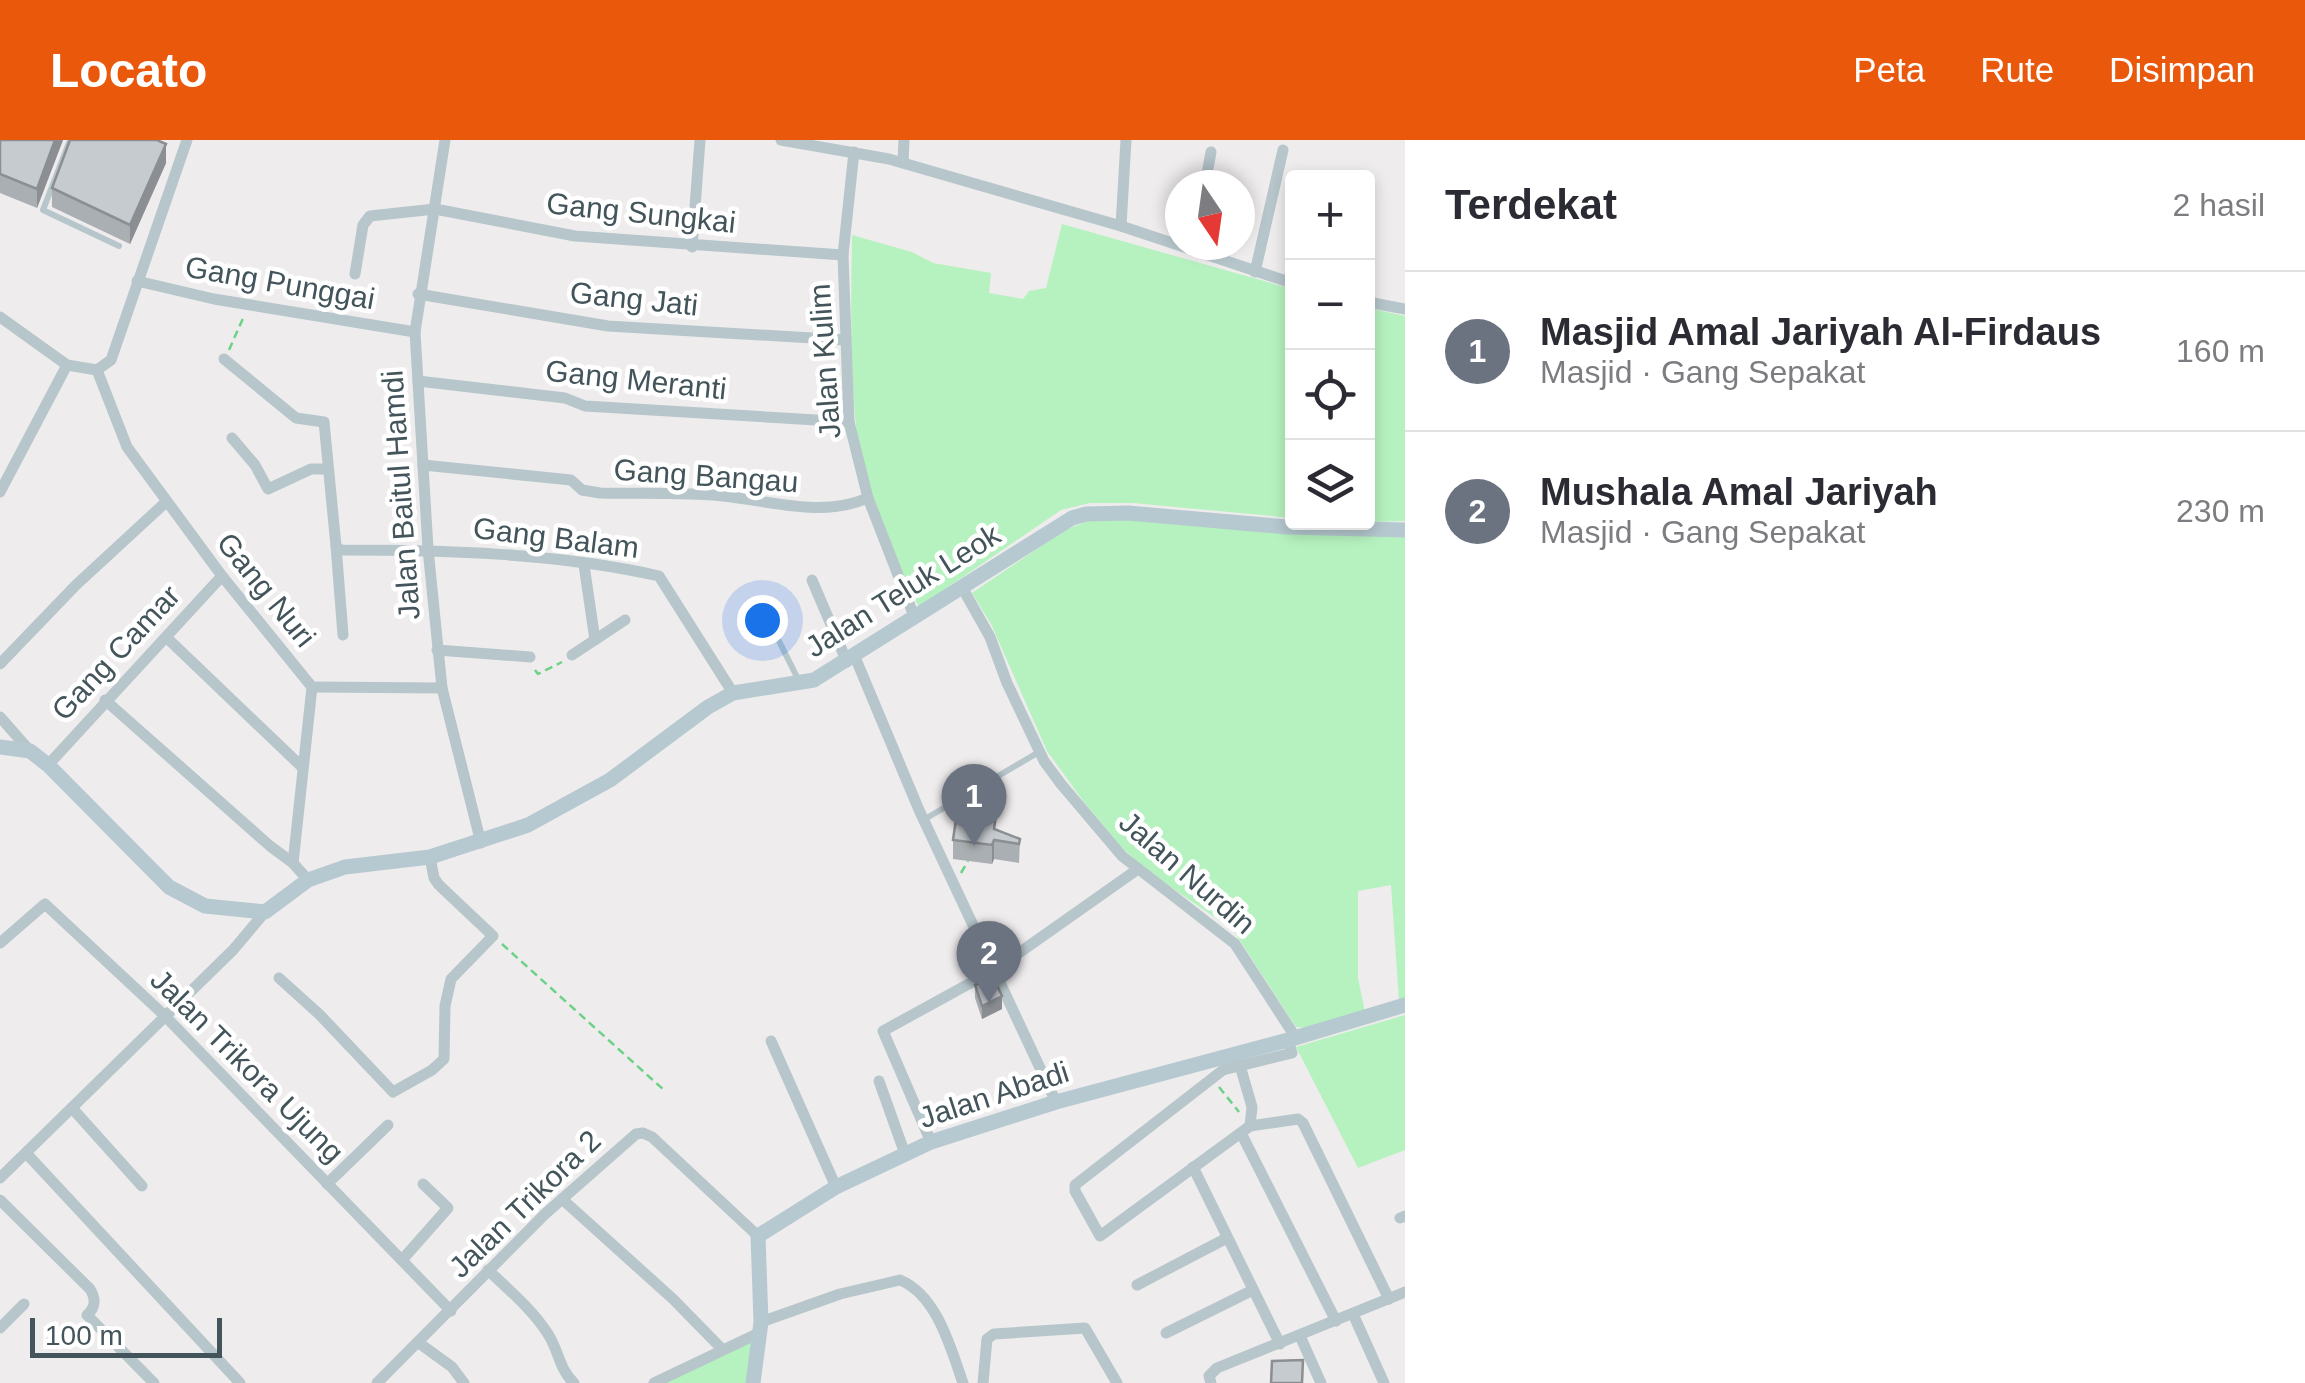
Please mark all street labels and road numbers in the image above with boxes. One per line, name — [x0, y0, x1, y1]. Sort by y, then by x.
street label: Gang Sungkai — [545, 186, 737, 239]
street label: Gang Punggai — [183, 250, 377, 315]
street label: Gang Jati — [568, 275, 700, 322]
street label: Jalan Kulim — [803, 283, 846, 440]
street label: Gang Meranti — [544, 354, 728, 405]
street label: Jalan Baitul Hamdi — [375, 369, 426, 621]
street label: Gang Bangau — [613, 453, 800, 498]
street label: Gang Balam — [471, 511, 641, 564]
street label: Jalan Teluk Leok — [799, 517, 1007, 664]
street label: Gang Nuri — [211, 526, 322, 653]
street label: Gang Camar — [45, 579, 186, 727]
street label: Jalan Nurdin — [1113, 805, 1262, 940]
street label: Jalan Trikora Ujung — [144, 963, 350, 1169]
street label: Jalan Abadi — [915, 1055, 1073, 1134]
street label: Jalan Trikora 2 — [442, 1123, 607, 1284]

